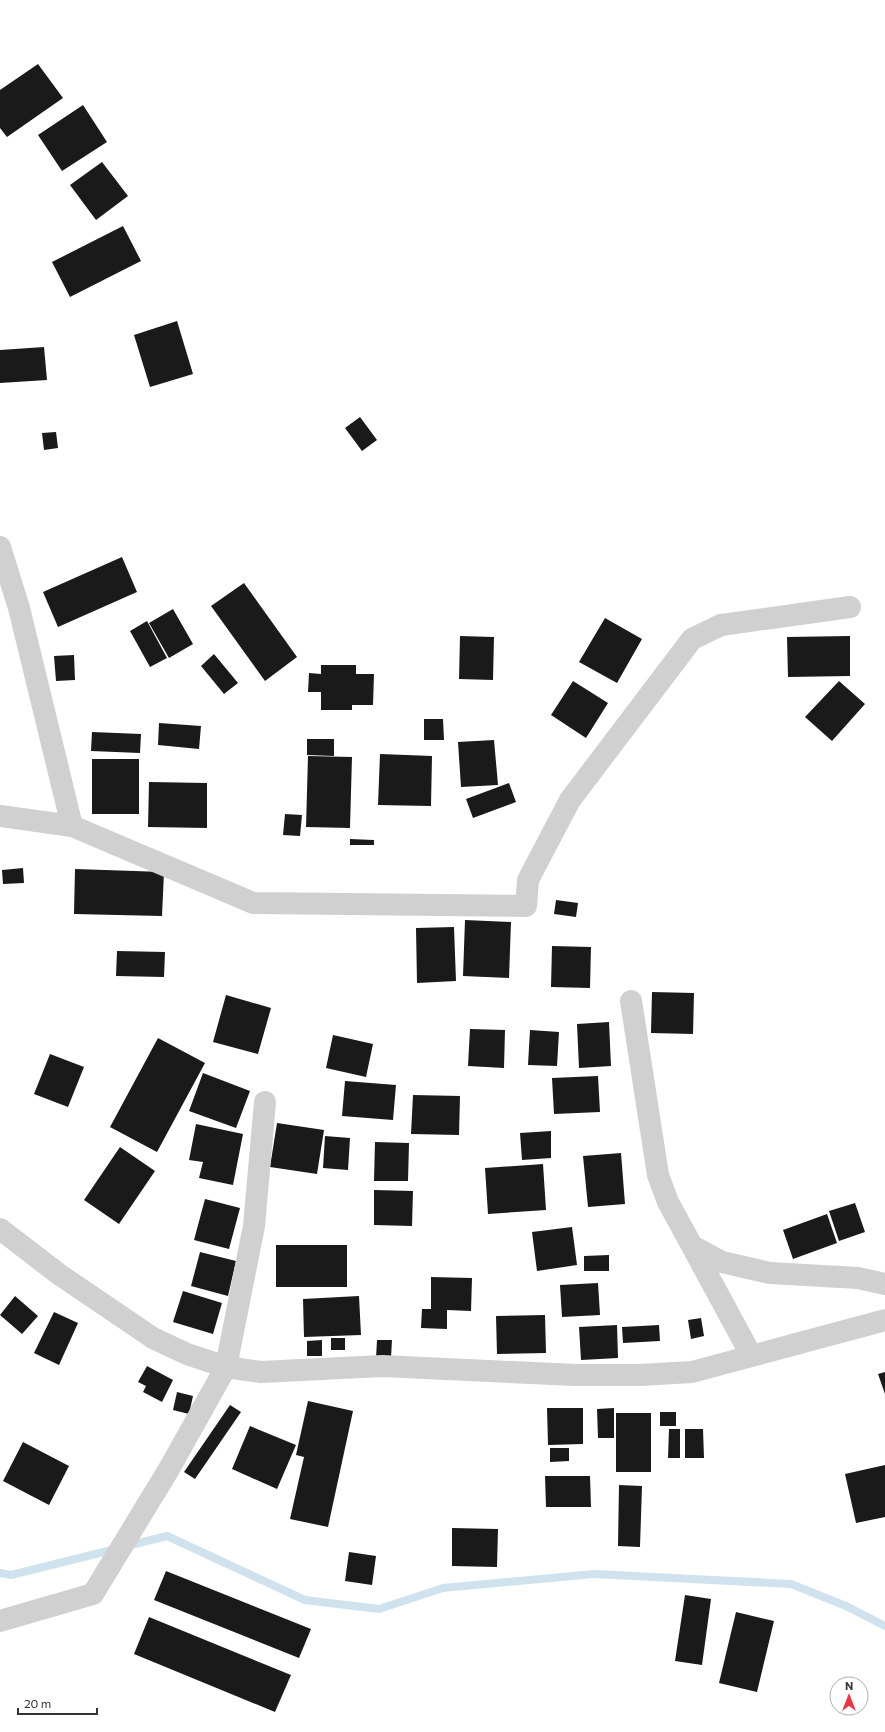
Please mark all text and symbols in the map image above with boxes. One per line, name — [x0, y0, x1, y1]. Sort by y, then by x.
north arrow — [829, 1676, 869, 1716]
text: N — [845, 1679, 853, 1692]
scale bar — [18, 1690, 97, 1716]
text: 20 m — [24, 1696, 51, 1710]

